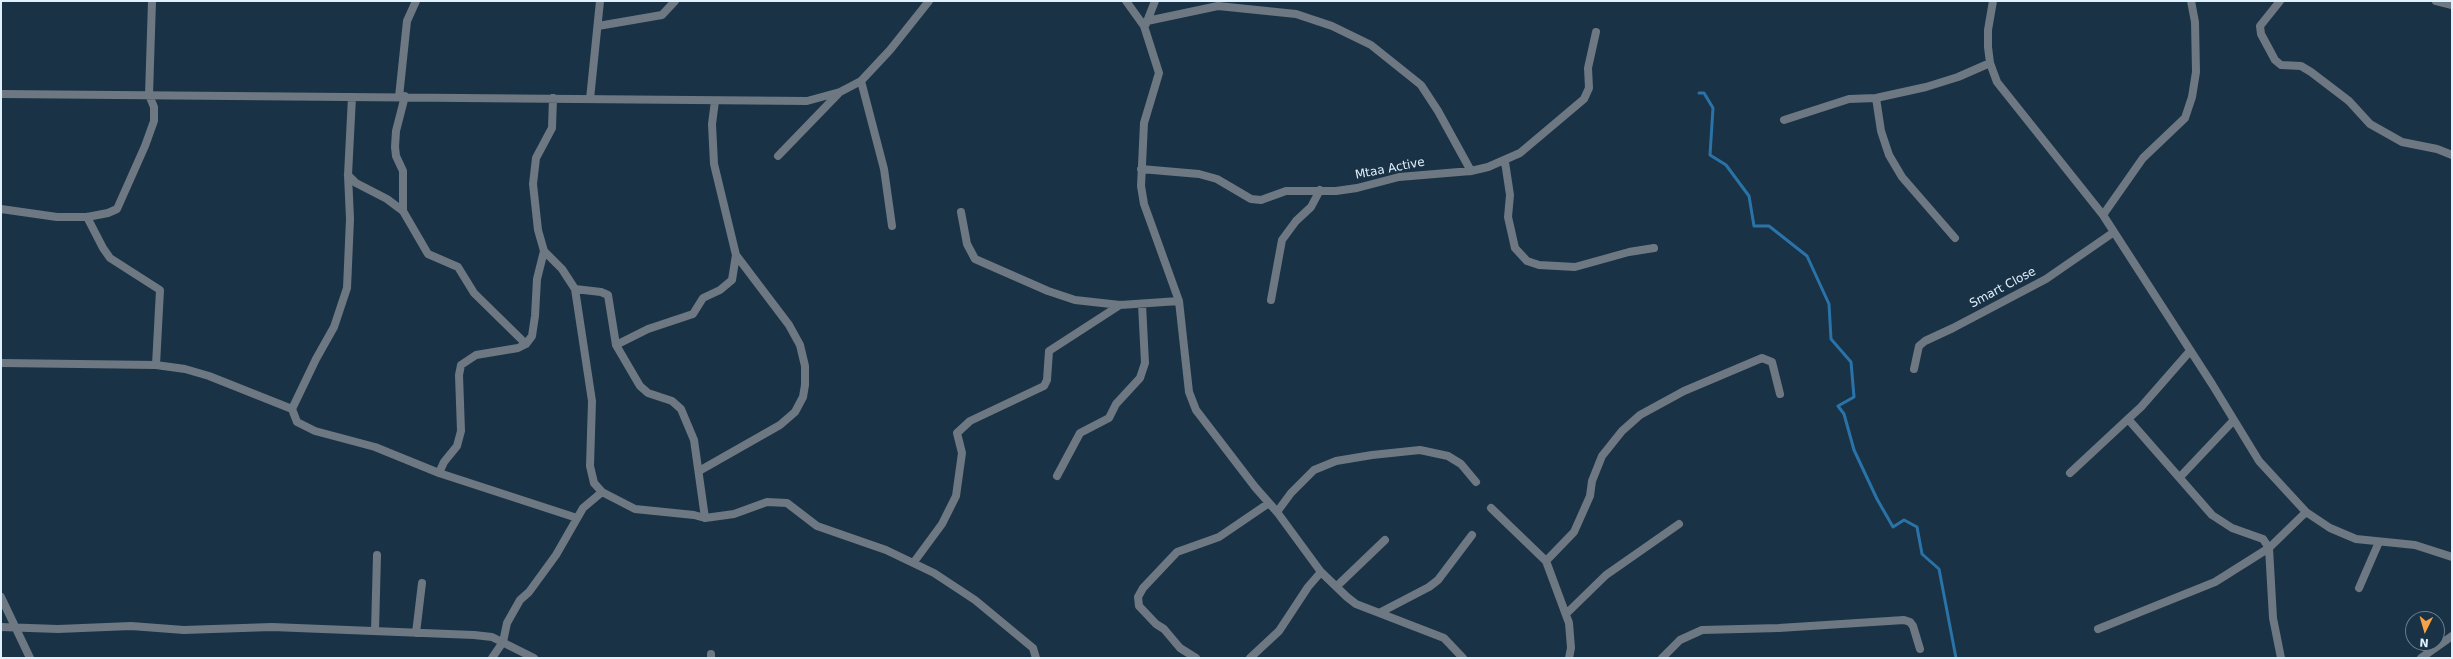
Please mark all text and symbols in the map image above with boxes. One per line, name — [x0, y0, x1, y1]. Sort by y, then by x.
street label: Mtaa Active — [1354, 155, 1426, 183]
street label: Smart Close — [1967, 265, 2039, 311]
north arrow — [2405, 611, 2445, 651]
text: N — [2419, 636, 2429, 649]

